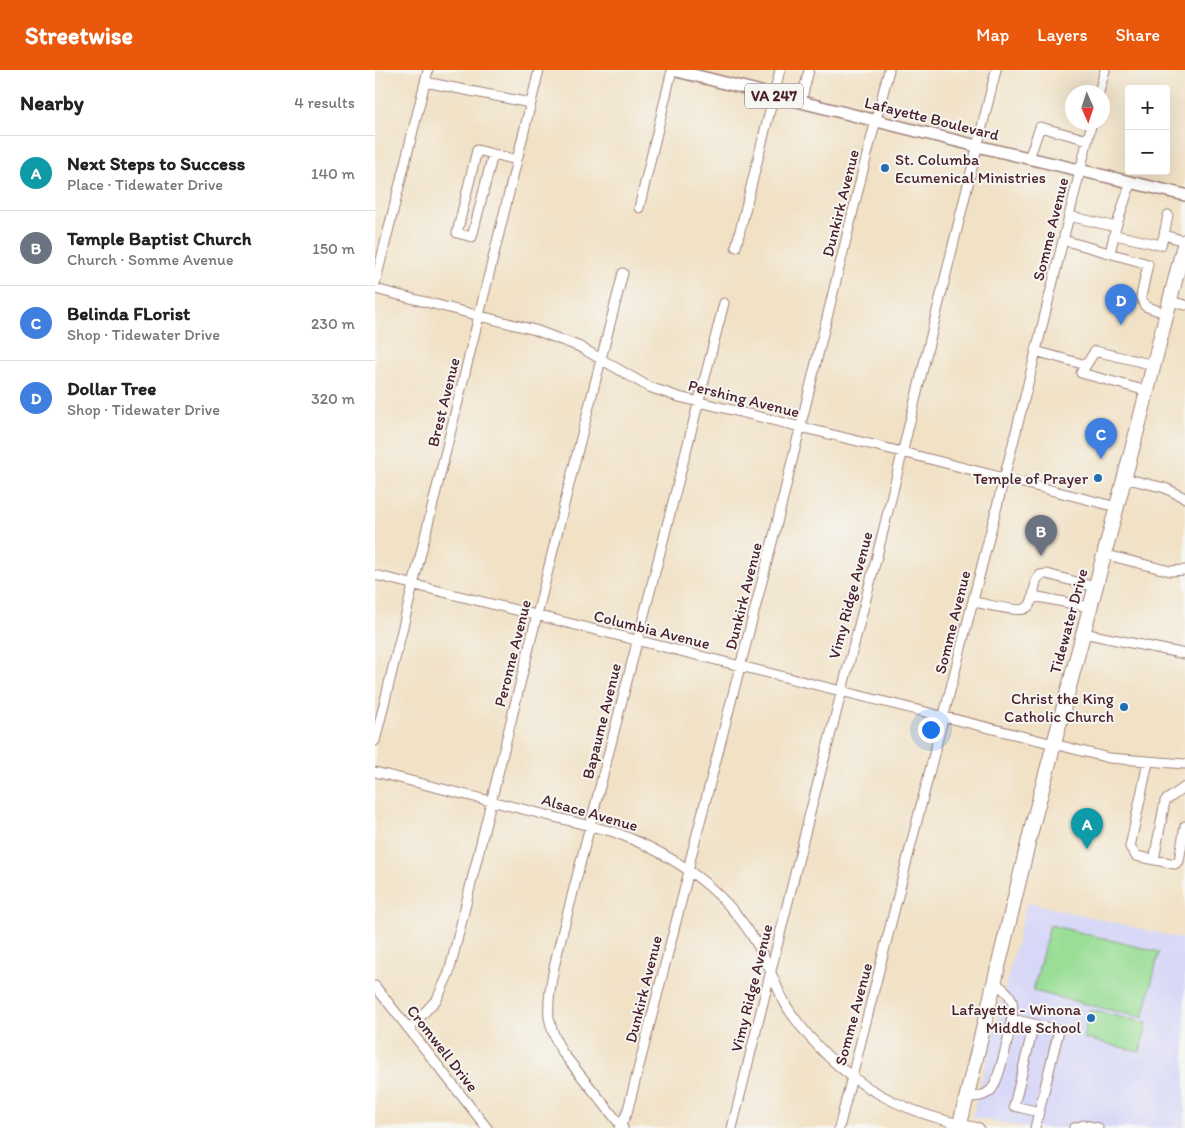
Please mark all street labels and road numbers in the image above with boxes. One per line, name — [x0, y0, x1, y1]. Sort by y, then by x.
road number: VA 247 — [745, 84, 803, 108]
street label: Lafayette Boulevard — [863, 93, 1001, 144]
street label: Dunkirk Avenue — [818, 148, 863, 259]
street label: Somme Avenue — [1028, 176, 1072, 283]
street label: Brest Avenue — [423, 356, 464, 449]
street label: Pershing Avenue — [686, 375, 801, 421]
street label: Vimy Ridge Avenue — [824, 529, 877, 661]
street label: Dunkirk Avenue — [721, 541, 766, 652]
street label: Tidewater Drive — [1045, 566, 1092, 676]
street label: Somme Avenue — [930, 569, 974, 676]
street label: Peronne Avenue — [490, 597, 535, 709]
street label: Columbia Avenue — [592, 606, 712, 653]
street label: Bapaume Avenue — [578, 661, 625, 781]
street label: Alsace Avenue — [540, 790, 640, 835]
street label: Vimy Ridge Avenue — [726, 922, 777, 1054]
street label: Dunkirk Avenue — [621, 934, 666, 1045]
street label: Somme Avenue — [831, 961, 876, 1068]
street label: Cromwell Drive — [403, 1001, 482, 1095]

